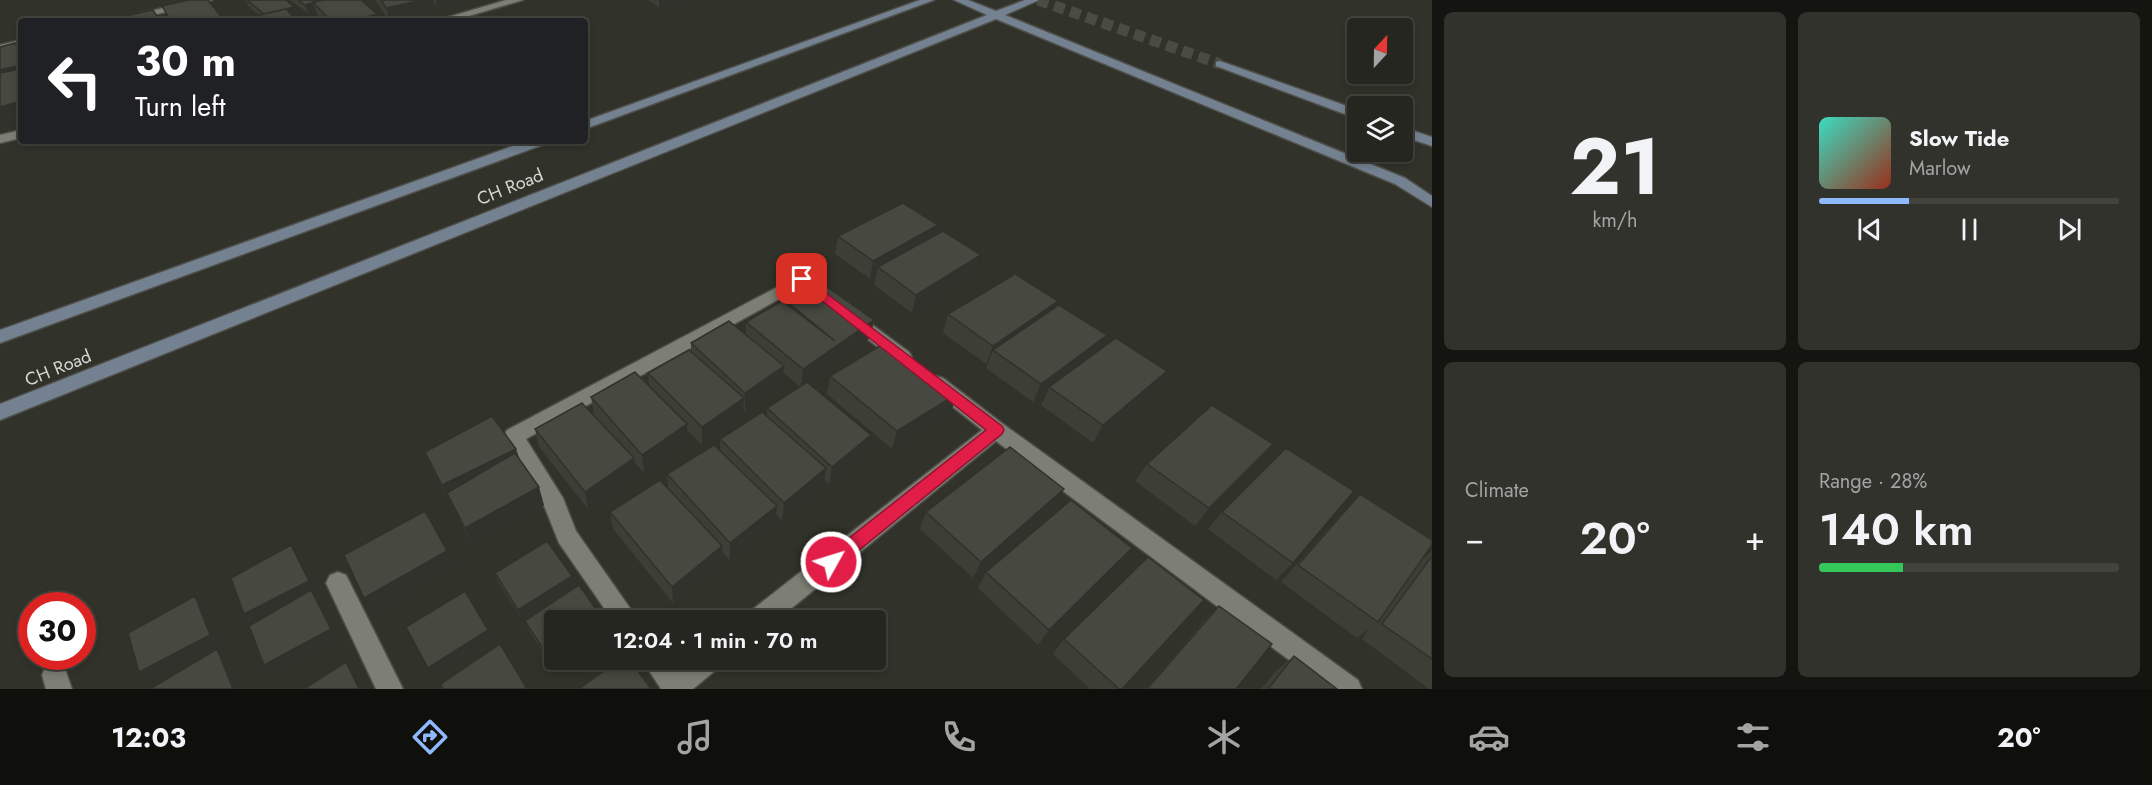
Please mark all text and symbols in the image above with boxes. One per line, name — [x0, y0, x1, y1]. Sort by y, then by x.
north arrow — [1347, 18, 1413, 84]
map controls — [1347, 18, 1413, 162]
text: 30 m — [135, 31, 236, 92]
icon: left — [36, 42, 114, 120]
text: Turn left — [135, 87, 225, 126]
button: layers — [1347, 96, 1413, 162]
text: 21 — [1570, 111, 1660, 223]
text: Slow Tide — [1909, 122, 2009, 154]
text: Marlow — [1909, 154, 1971, 183]
street label: CH Road — [473, 162, 547, 212]
text: km/h — [1592, 206, 1638, 235]
icon: previous — [1853, 213, 1886, 246]
icon: pause — [1953, 213, 1986, 246]
icon: next — [2053, 213, 2086, 246]
pin — [776, 253, 827, 304]
icon: arrive — [785, 262, 818, 295]
street label: CH Road — [21, 343, 95, 393]
text: Range · 28% — [1819, 467, 1927, 496]
text: Climate — [1465, 476, 1529, 505]
text: 140 km — [1819, 497, 1974, 562]
text: 20° — [1579, 506, 1650, 571]
text: − — [1465, 515, 1484, 562]
text: + — [1745, 515, 1765, 562]
position arrow — [799, 530, 863, 594]
speed limit sign: 30 — [18, 592, 96, 670]
text: 12:04 · 1 min · 70 m — [612, 624, 818, 656]
icon: directions — [409, 716, 451, 758]
icon: music — [674, 716, 716, 758]
icon: phone — [938, 716, 980, 758]
icon: climate — [1203, 716, 1245, 758]
icon: car — [1468, 716, 1510, 758]
icon: filters — [1732, 716, 1774, 758]
text: 12:03 — [111, 718, 186, 757]
text: 20° — [1997, 718, 2041, 757]

